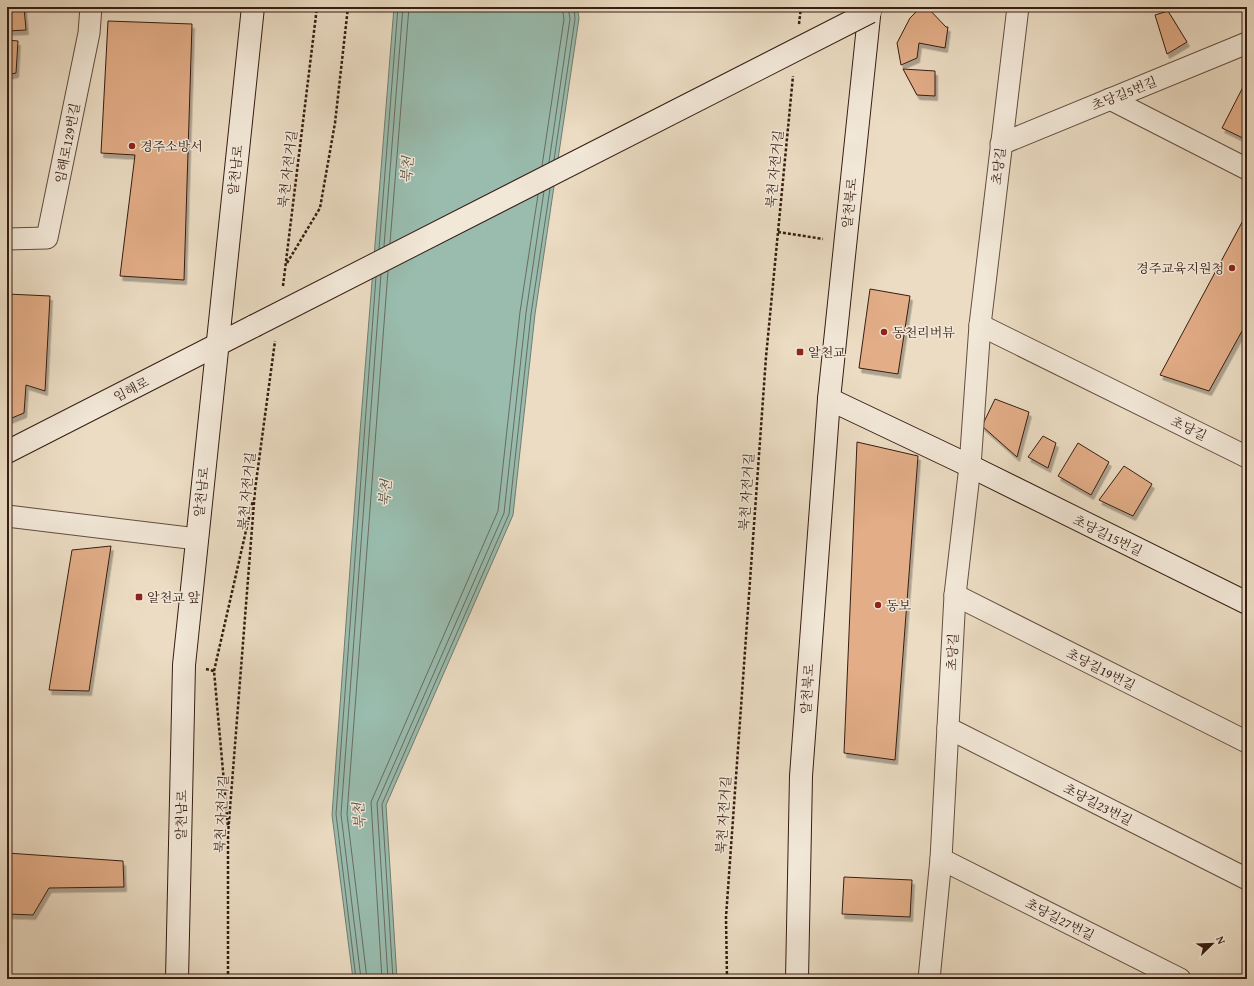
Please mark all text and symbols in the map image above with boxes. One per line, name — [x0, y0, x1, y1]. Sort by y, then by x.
street label: 초당길5번길 — [1089, 72, 1160, 115]
street label: 임해로129번길 — [50, 101, 85, 185]
street label: 북천 자전거길 — [273, 129, 302, 209]
street label: 북천 자전거길 — [761, 129, 788, 209]
place label: 경주소방서 — [140, 137, 203, 156]
marker: 경주소방서 — [127, 141, 137, 151]
street label: 알천남로 — [223, 144, 248, 196]
street label: 초당길 — [987, 146, 1010, 186]
water label: 북천 — [396, 154, 418, 184]
street label: 알천북로 — [837, 177, 862, 229]
place label: 경주교육지원청 — [1136, 259, 1224, 278]
marker: 경주교육지원청 — [1227, 263, 1237, 273]
place label: 동천리버뷰 — [892, 323, 955, 342]
marker: 동천리버뷰 — [879, 327, 889, 337]
place label: 알천교 — [808, 343, 846, 362]
marker: 알천교 — [795, 347, 805, 357]
street label: 임해로 — [110, 372, 153, 406]
street label: 초당길 — [1168, 412, 1210, 445]
street label: 북천 자전거길 — [233, 451, 260, 531]
street label: 북천 자전거길 — [734, 452, 759, 532]
street label: 알천남로 — [189, 466, 214, 518]
water label: 북천 — [374, 477, 396, 507]
street label: 초당길15번길 — [1070, 510, 1146, 560]
place label: 알천교 앞 — [147, 588, 201, 607]
marker: 알천교 앞 — [134, 592, 144, 602]
place label: 동보 — [886, 596, 912, 615]
marker: 동보 — [873, 600, 883, 610]
street label: 초당길 — [942, 633, 963, 671]
street label: 초당길19번길 — [1063, 644, 1139, 695]
street label: 알천북로 — [796, 663, 819, 715]
street label: 북천 자전거길 — [210, 774, 233, 854]
street label: 북천 자전거길 — [711, 775, 736, 855]
street label: 초당길23번길 — [1060, 779, 1136, 830]
street label: 알천남로 — [172, 789, 191, 840]
water label: 북천 — [348, 800, 370, 830]
street label: 초당길27번길 — [1022, 894, 1098, 945]
north arrow — [1192, 924, 1232, 964]
text: N — [1212, 934, 1230, 947]

